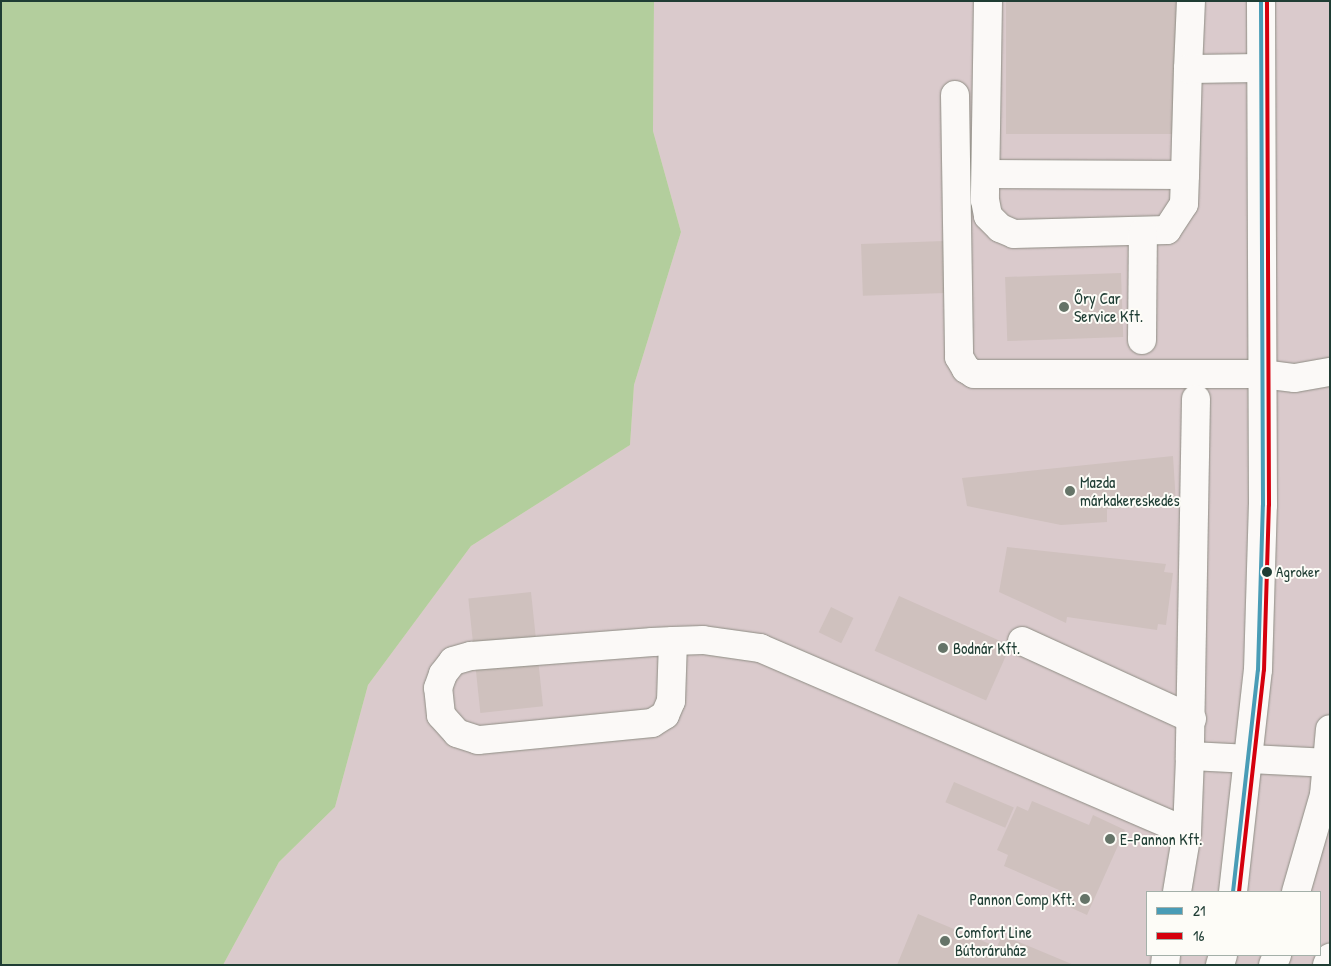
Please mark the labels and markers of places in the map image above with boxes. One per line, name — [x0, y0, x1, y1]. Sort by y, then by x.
place label: Őry Car Service Kft. — [1074, 288, 1143, 326]
marker: Őry Car Service Kft. — [1058, 301, 1070, 313]
place label: Mazda márkakereskedés — [1080, 472, 1180, 510]
marker: Mazda márkakereskedés — [1064, 485, 1076, 497]
place label: Agroker — [1276, 563, 1320, 581]
marker: Agroker — [1262, 567, 1272, 577]
place label: Bodnár Kft. — [953, 638, 1020, 658]
marker: Bodnár Kft. — [937, 642, 949, 654]
place label: E-Pannon Kft. — [1120, 829, 1202, 849]
marker: E-Pannon Kft. — [1104, 833, 1116, 845]
place label: Pannon Comp Kft. — [970, 889, 1075, 909]
marker: Pannon Comp Kft. — [1079, 893, 1091, 905]
place label: Comfort Line Bútoráruház — [955, 922, 1032, 960]
marker: Comfort Line Bútoráruház — [939, 935, 951, 947]

